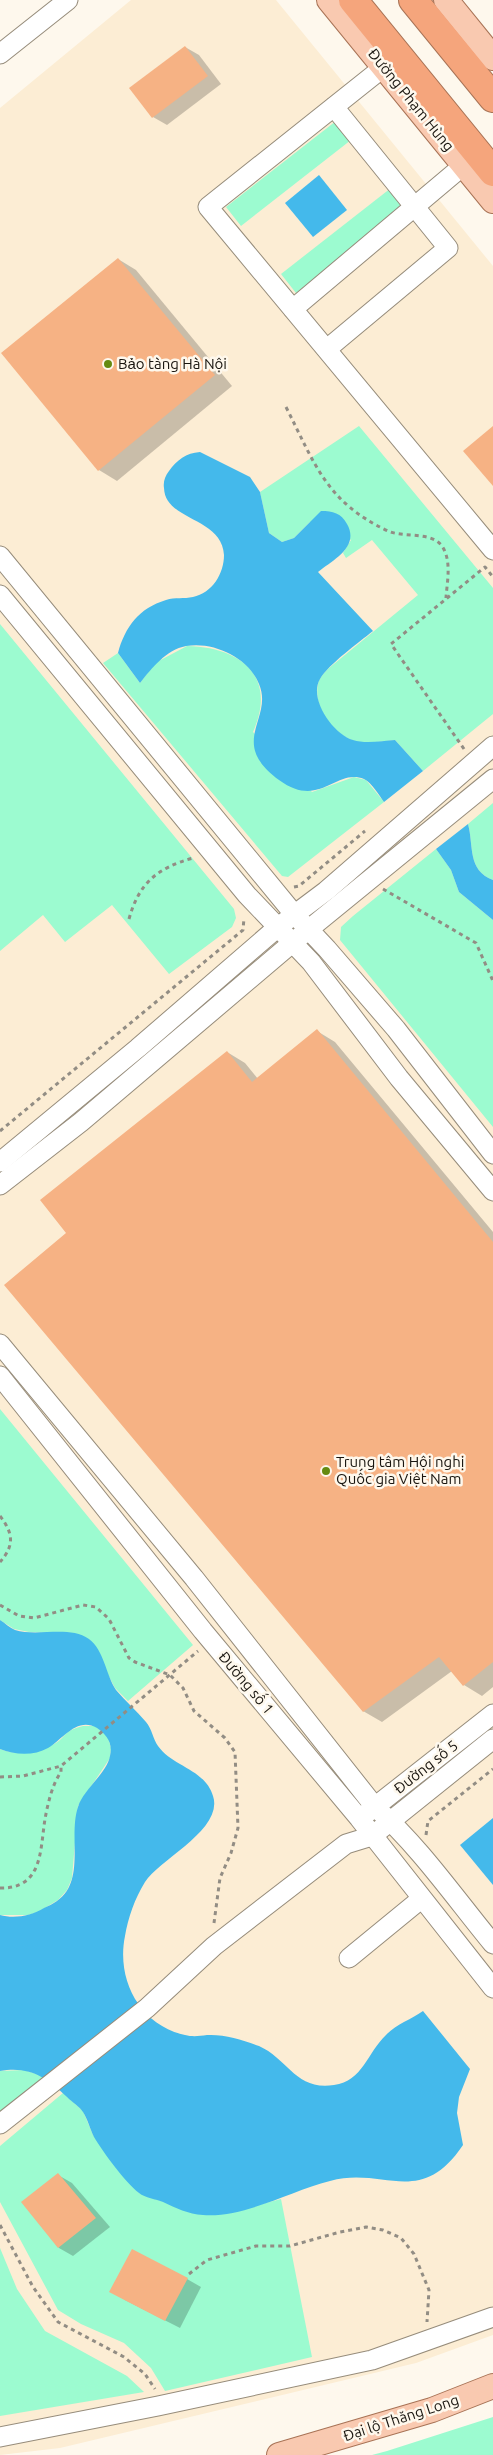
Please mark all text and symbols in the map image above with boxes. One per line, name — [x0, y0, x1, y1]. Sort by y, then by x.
street label: Đường Phạm Hùng — [365, 45, 458, 154]
place label: Bảo tàng Hà Nội — [118, 355, 227, 372]
marker: Bảo tàng Hà Nội — [102, 358, 114, 370]
place label: Trung tâm Hội nghị Quốc gia Việt Nam — [336, 1453, 464, 1487]
marker: Trung tâm Hội nghị Quốc gia Việt Nam — [320, 1465, 332, 1477]
street label: Đường số 1 — [215, 1647, 279, 1717]
street label: Đường số 5 — [389, 1735, 461, 1797]
street label: Đại lộ Thăng Long — [341, 2391, 461, 2444]

